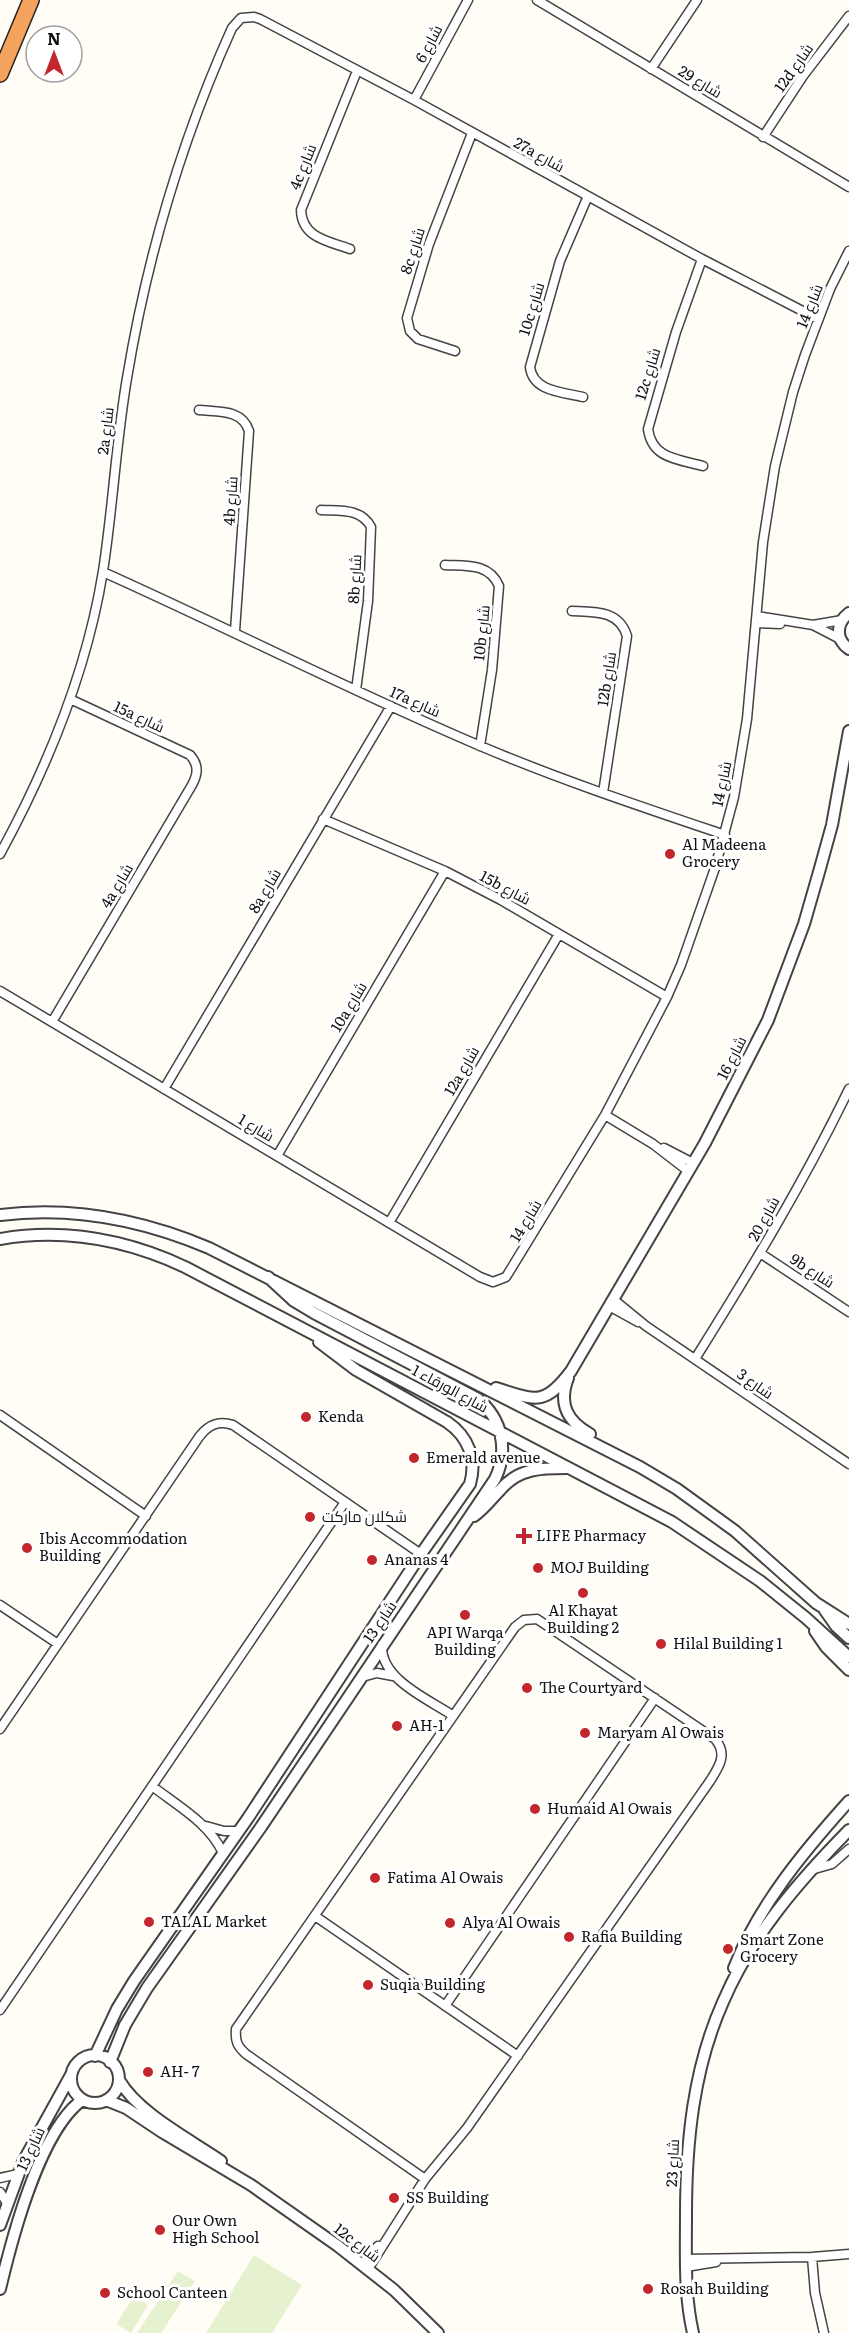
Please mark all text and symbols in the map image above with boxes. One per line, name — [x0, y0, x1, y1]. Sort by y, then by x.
street label: شارع 6 — [408, 20, 448, 67]
north arrow — [24, 24, 84, 84]
text: N — [47, 26, 61, 50]
street label: 12d شارع — [768, 38, 819, 97]
street label: شارع 29 — [674, 59, 727, 104]
street label: 27a شارع — [510, 130, 569, 178]
street label: 4c شارع — [282, 140, 322, 193]
street label: 8c شارع — [393, 224, 431, 277]
street label: 10c شارع — [512, 279, 550, 338]
street label: شارع 14 — [789, 280, 829, 331]
street label: 12c شارع — [628, 345, 666, 403]
street label: 2a شارع — [90, 406, 120, 456]
street label: 4b شارع — [216, 475, 244, 526]
street label: 8b شارع — [341, 554, 367, 604]
street label: 10b شارع — [466, 604, 496, 662]
street label: 12b شارع — [590, 650, 622, 708]
street label: 17a شارع — [386, 679, 445, 723]
street label: 15a شارع — [110, 694, 169, 738]
street label: شارع 14 — [705, 759, 738, 809]
place label: Al Madeena Grocery — [682, 832, 767, 872]
marker: Al Madeena Grocery — [663, 847, 677, 861]
street label: 4a شارع — [93, 859, 139, 912]
street label: 8a شارع — [242, 864, 287, 917]
street label: 15b شارع — [476, 864, 535, 911]
street label: 10a شارع — [324, 977, 373, 1036]
street label: شارع 16 — [710, 1032, 752, 1084]
street label: 12a شارع — [437, 1041, 485, 1100]
street label: شارع 1 — [234, 1107, 279, 1147]
street label: شارع 20 — [741, 1192, 785, 1245]
street label: شارع 14 — [503, 1195, 547, 1246]
street label: 9b شارع — [785, 1247, 840, 1294]
street label: شارع الورقاء 1 — [408, 1358, 493, 1418]
street label: شارع 3 — [732, 1362, 779, 1405]
place label: Kenda — [318, 1404, 365, 1427]
marker: Kenda — [299, 1410, 313, 1424]
place label: Emerald avenue — [426, 1445, 541, 1468]
marker: Emerald avenue — [407, 1451, 421, 1465]
place label: شكلان ماركت — [322, 1504, 407, 1527]
marker: شكلان ماركت — [303, 1510, 317, 1524]
place label: LIFE Pharmacy — [536, 1523, 646, 1546]
place label: Ibis Accommodation Building — [39, 1526, 188, 1566]
marker: LIFE Pharmacy — [517, 1529, 531, 1543]
marker: Ibis Accommodation Building — [20, 1541, 34, 1555]
place label: Ananas 4 — [384, 1547, 449, 1570]
marker: Ananas 4 — [365, 1553, 379, 1567]
place label: MOJ Building — [550, 1555, 649, 1578]
marker: MOJ Building — [531, 1561, 545, 1575]
marker: Al Khayat Building 2 — [576, 1586, 590, 1600]
street label: شارع 13 — [356, 1596, 402, 1647]
place label: Al Khayat Building 2 — [547, 1598, 620, 1638]
marker: API Warqa Building — [458, 1608, 472, 1622]
place label: API Warqa Building — [426, 1620, 504, 1660]
place label: Hilal Building 1 — [673, 1631, 783, 1654]
marker: Hilal Building 1 — [654, 1637, 668, 1651]
place label: The Courtyard — [539, 1675, 642, 1698]
marker: The Courtyard — [520, 1681, 534, 1695]
place label: AH-1 — [409, 1713, 444, 1736]
marker: AH-1 — [390, 1719, 404, 1733]
place label: Maryam Al Owais — [597, 1720, 724, 1743]
marker: Maryam Al Owais — [578, 1726, 592, 1740]
place label: Humaid Al Owais — [547, 1796, 672, 1819]
marker: Humaid Al Owais — [528, 1802, 542, 1816]
place label: Fatima Al Owais — [387, 1865, 503, 1888]
marker: Fatima Al Owais — [368, 1871, 382, 1885]
place label: TALAL Market — [161, 1909, 267, 1932]
place label: Alya Al Owais — [462, 1910, 560, 1933]
marker: TALAL Market — [142, 1915, 156, 1929]
marker: Alya Al Owais — [443, 1916, 457, 1930]
place label: Rafia Building — [581, 1924, 683, 1947]
place label: Smart Zone Grocery — [740, 1927, 824, 1967]
marker: Rafia Building — [562, 1930, 576, 1944]
marker: Smart Zone Grocery — [721, 1942, 735, 1956]
place label: Suqia Building — [380, 1972, 486, 1995]
marker: Suqia Building — [361, 1978, 375, 1992]
place label: AH- 7 — [160, 2059, 200, 2082]
marker: AH- 7 — [141, 2065, 155, 2079]
street label: شارع 13 — [9, 2123, 51, 2175]
street label: شارع 23 — [659, 2138, 685, 2187]
place label: SS Building — [406, 2185, 489, 2208]
marker: SS Building — [387, 2191, 401, 2205]
place label: Our Own High School — [172, 2208, 259, 2248]
street label: 12c شارع — [329, 2217, 386, 2268]
marker: Our Own High School — [153, 2223, 167, 2237]
place label: Rosah Building — [660, 2276, 769, 2299]
place label: School Canteen — [117, 2280, 228, 2303]
marker: Rosah Building — [641, 2282, 655, 2296]
marker: School Canteen — [98, 2286, 112, 2300]

